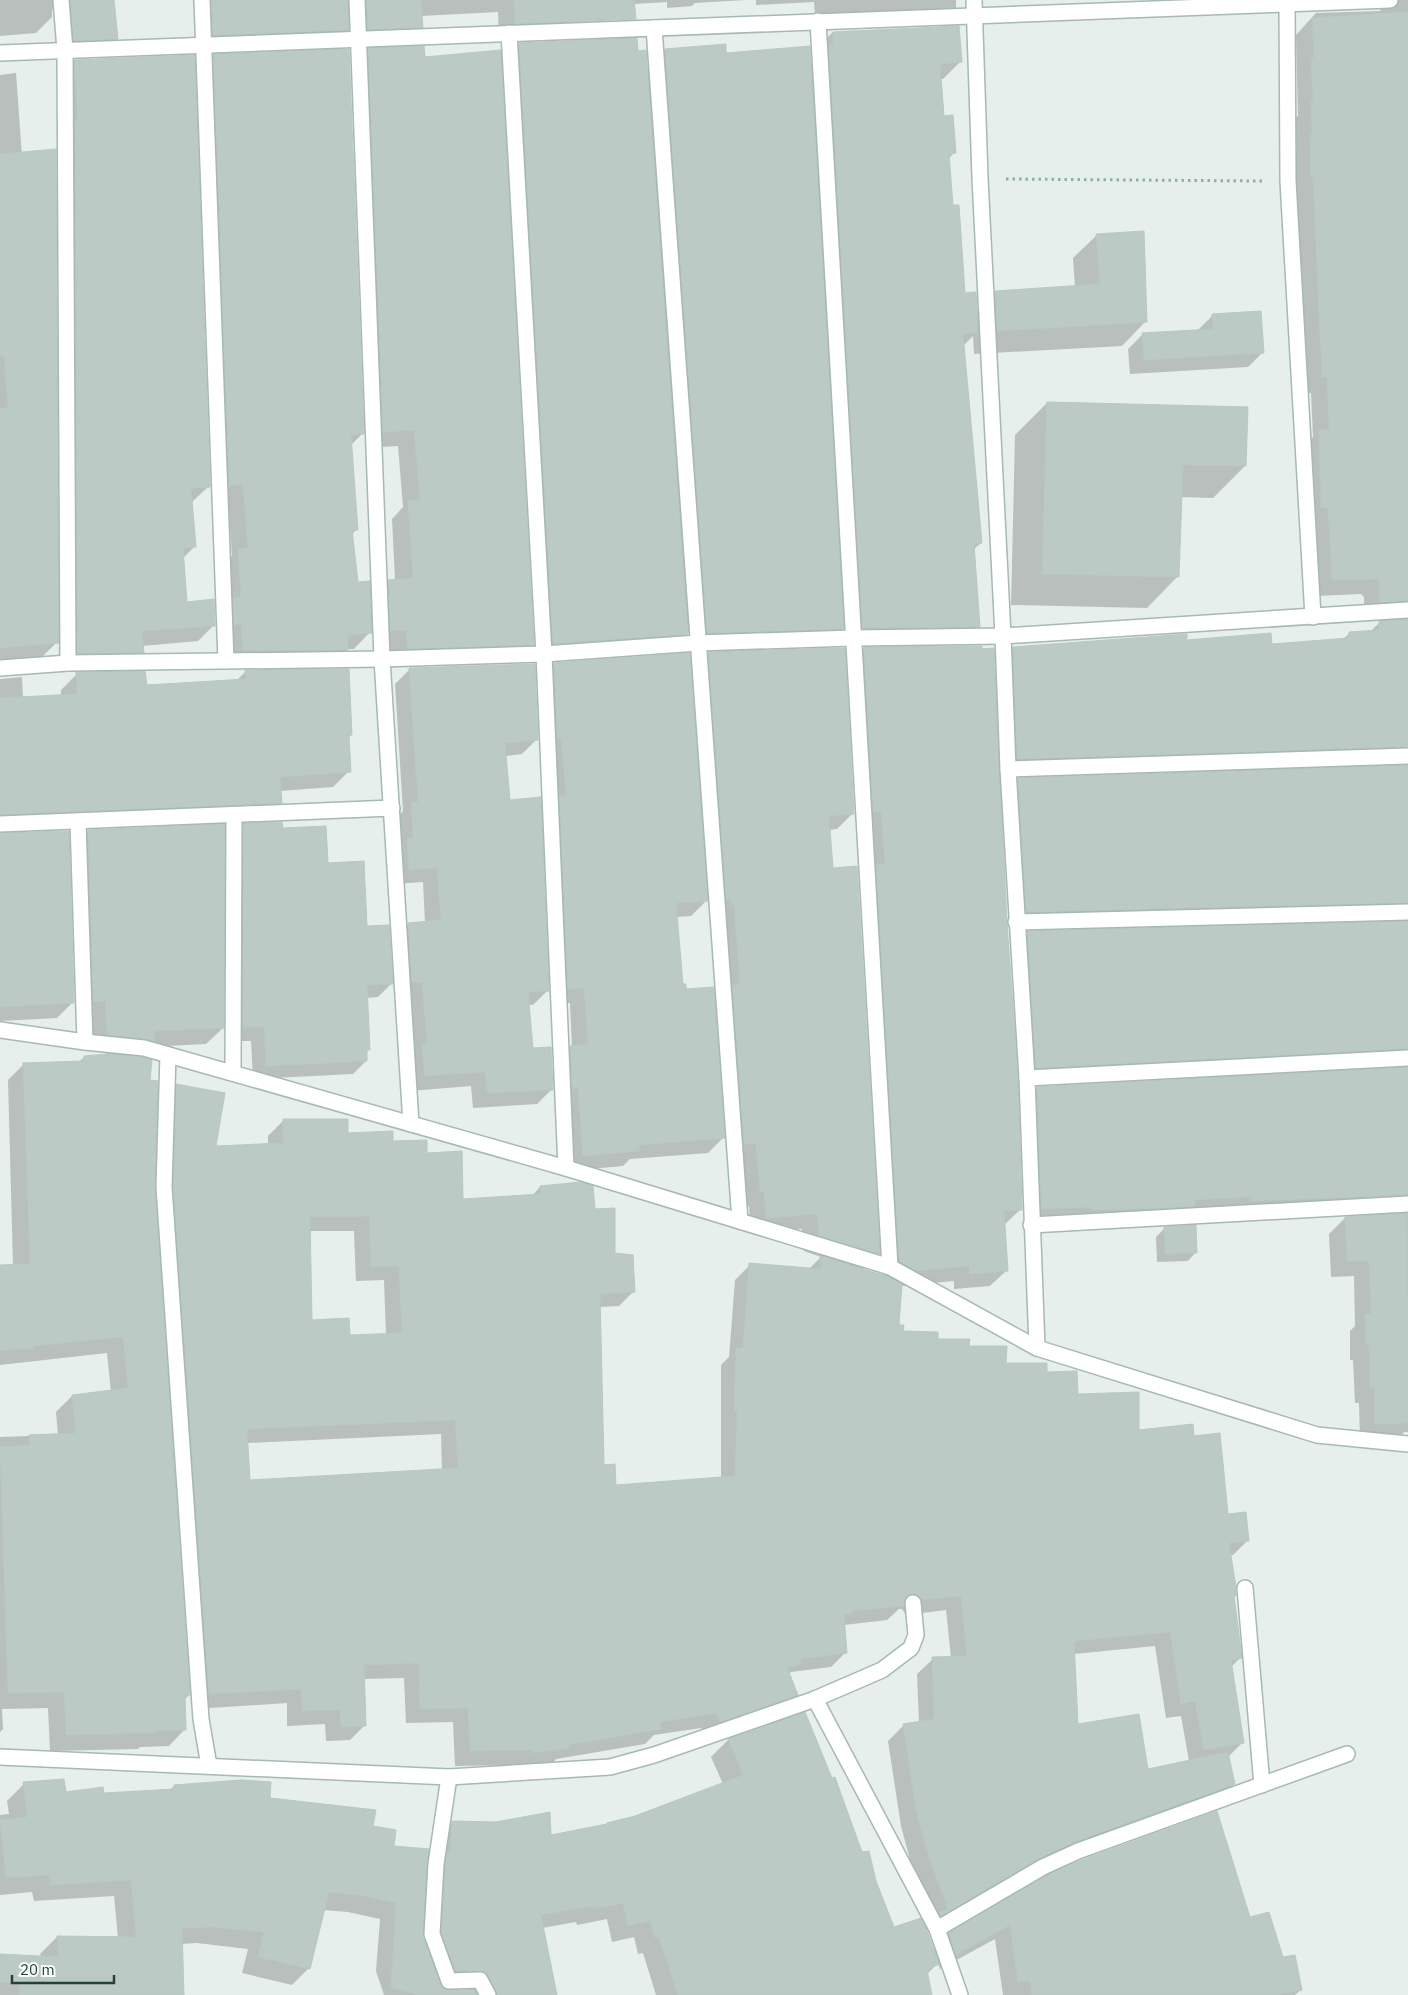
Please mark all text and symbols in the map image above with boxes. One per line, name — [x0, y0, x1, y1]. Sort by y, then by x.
scale bar — [12, 1952, 115, 1984]
text: 20 m — [20, 1960, 55, 1979]

